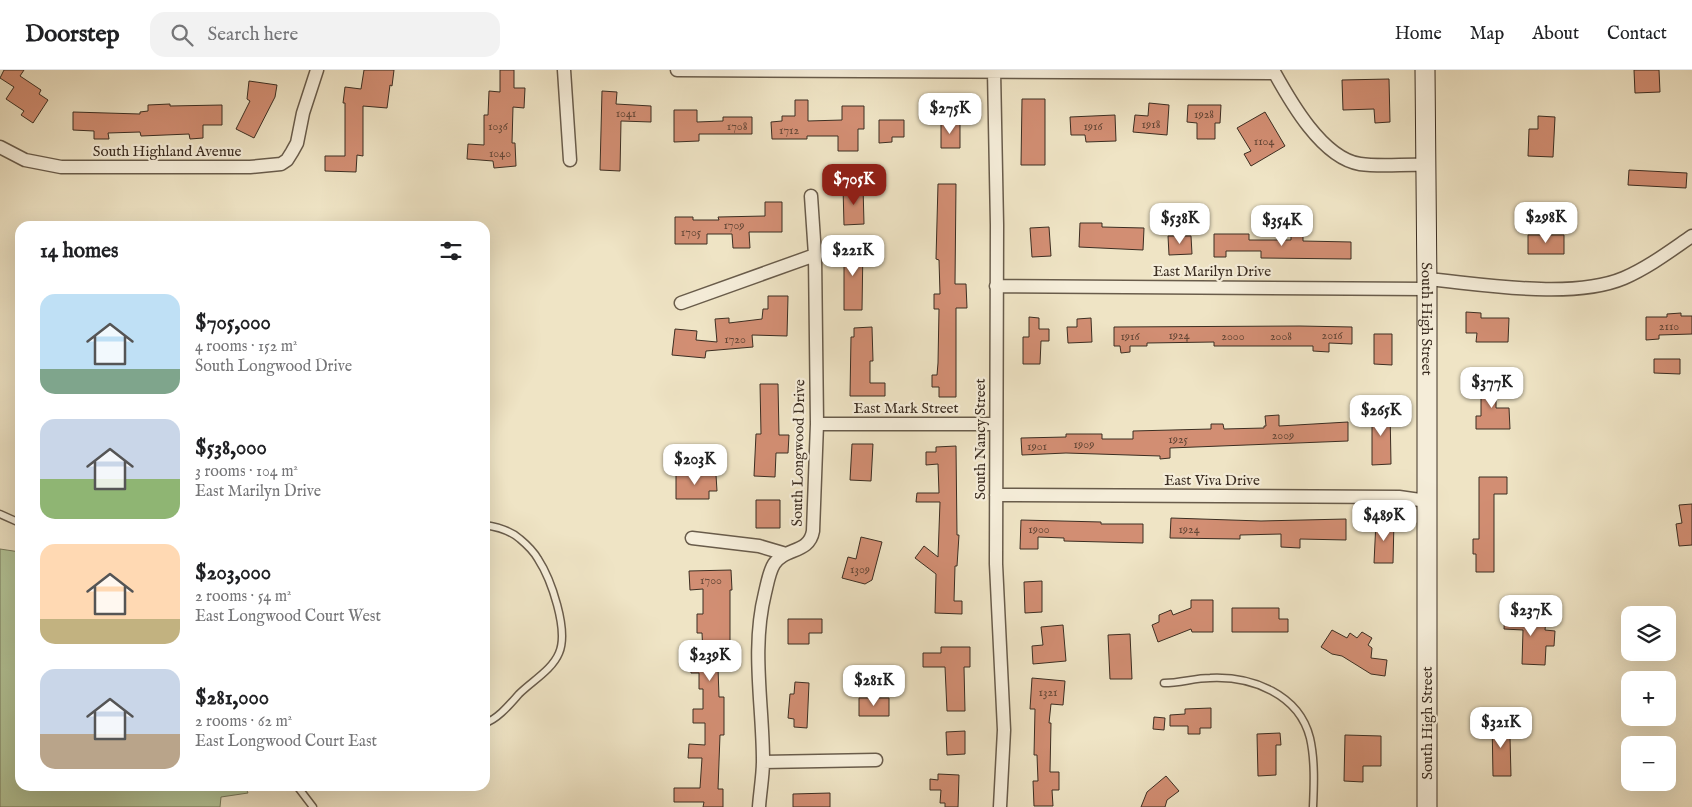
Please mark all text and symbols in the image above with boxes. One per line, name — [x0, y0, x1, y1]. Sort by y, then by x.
search box — [150, 12, 500, 57]
text: Doorstep — [25, 19, 120, 50]
icon: search — [168, 21, 196, 49]
text: Search here — [208, 23, 298, 47]
text: Home — [1395, 23, 1442, 46]
text: Map — [1470, 23, 1504, 46]
text: About — [1532, 23, 1579, 46]
text: Contact — [1607, 23, 1667, 46]
pin: $275K — [915, 92, 985, 135]
text: $275K — [929, 99, 971, 119]
house number: 1041 — [616, 106, 636, 121]
house number: 1928 — [1194, 107, 1214, 122]
house number: 1918 — [1142, 117, 1161, 132]
house number: 1036 — [488, 119, 509, 134]
house number: 1708 — [727, 119, 748, 134]
house number: 1916 — [1083, 119, 1104, 134]
house number: 1712 — [779, 123, 799, 138]
house number: 1104 — [1254, 134, 1274, 149]
street label: South Highland Avenue — [93, 142, 241, 161]
house number: 1040 — [489, 146, 511, 161]
pin: $705K — [819, 164, 889, 206]
text: $705K — [833, 170, 875, 190]
pin: $538K — [1145, 202, 1215, 245]
pin: $298K — [1511, 202, 1581, 244]
pin: $354K — [1247, 204, 1317, 247]
text: $298K — [1525, 208, 1567, 228]
text: $538K — [1161, 209, 1199, 229]
text: $354K — [1262, 211, 1302, 231]
house number: 1709 — [723, 218, 745, 233]
house number: 1705 — [681, 225, 702, 240]
pin: $221K — [818, 234, 888, 277]
icon: filters — [437, 237, 465, 265]
text: 14 homes — [40, 238, 118, 265]
text: $221K — [832, 241, 874, 261]
street label: East Marilyn Drive — [1153, 262, 1271, 281]
street label: South High Street — [1417, 262, 1436, 376]
text: $705,000 — [195, 310, 271, 337]
icon: home — [80, 314, 140, 374]
house number: 2110 — [1659, 319, 1679, 334]
house number: 1924 — [1168, 328, 1190, 343]
house number: 2016 — [1322, 328, 1343, 343]
house number: 1916 — [1120, 329, 1141, 344]
house number: 2000 — [1221, 329, 1245, 344]
house number: 2008 — [1270, 329, 1292, 344]
house number: 1720 — [724, 332, 746, 347]
text: 4 rooms · 152 m² — [195, 337, 297, 357]
text: South Longwood Drive — [195, 357, 352, 377]
pin: $377K — [1457, 366, 1527, 409]
text: $377K — [1471, 373, 1513, 393]
street label: South Nancy Street — [971, 378, 990, 500]
street label: South Longwood Drive — [788, 379, 809, 527]
pin: $265K — [1346, 394, 1416, 437]
street label: East Mark Street — [853, 399, 959, 418]
text: $265K — [1361, 401, 1401, 421]
house number: 2009 — [1272, 428, 1294, 443]
house number: 1925 — [1168, 432, 1188, 447]
text: $538,000 — [195, 435, 267, 462]
house number: 1909 — [1074, 437, 1094, 452]
icon: home — [80, 439, 140, 499]
house number: 1901 — [1027, 439, 1047, 454]
pin: $203K — [660, 444, 730, 486]
text: $203K — [674, 450, 716, 470]
text: 3 rooms · 104 m² — [195, 462, 298, 482]
street label: East Viva Drive — [1164, 471, 1260, 490]
text: East Marilyn Drive — [195, 482, 321, 502]
pin: $489K — [1349, 500, 1419, 542]
text: $489K — [1363, 506, 1405, 526]
house number: 1900 — [1028, 522, 1050, 537]
house number: 1924 — [1178, 522, 1200, 537]
text: $203,000 — [195, 560, 271, 587]
house number: 1309 — [850, 562, 870, 577]
icon: home — [80, 564, 140, 624]
house number: 1700 — [700, 573, 722, 588]
text: 2 rooms · 54 m² — [195, 587, 292, 607]
pin: $237K — [1496, 594, 1566, 637]
text: $237K — [1510, 601, 1552, 621]
map controls — [1621, 606, 1676, 791]
button: layers — [1621, 606, 1676, 661]
text: East Longwood Court West — [195, 607, 381, 627]
pin: $239K — [675, 640, 745, 682]
text: $239K — [690, 646, 730, 666]
pin: $281K — [839, 664, 909, 707]
street label: South High Street — [1418, 666, 1437, 780]
text: $281K — [854, 671, 894, 691]
button: + — [1621, 671, 1676, 726]
text: $281,000 — [195, 685, 269, 712]
house number: 1321 — [1038, 685, 1058, 700]
icon: home — [80, 689, 140, 749]
pin: $321K — [1466, 706, 1536, 749]
text: 2 rooms · 62 m² — [195, 712, 292, 732]
text: $321K — [1481, 713, 1521, 733]
text: East Longwood Court East — [195, 732, 377, 752]
button: − — [1621, 736, 1676, 791]

